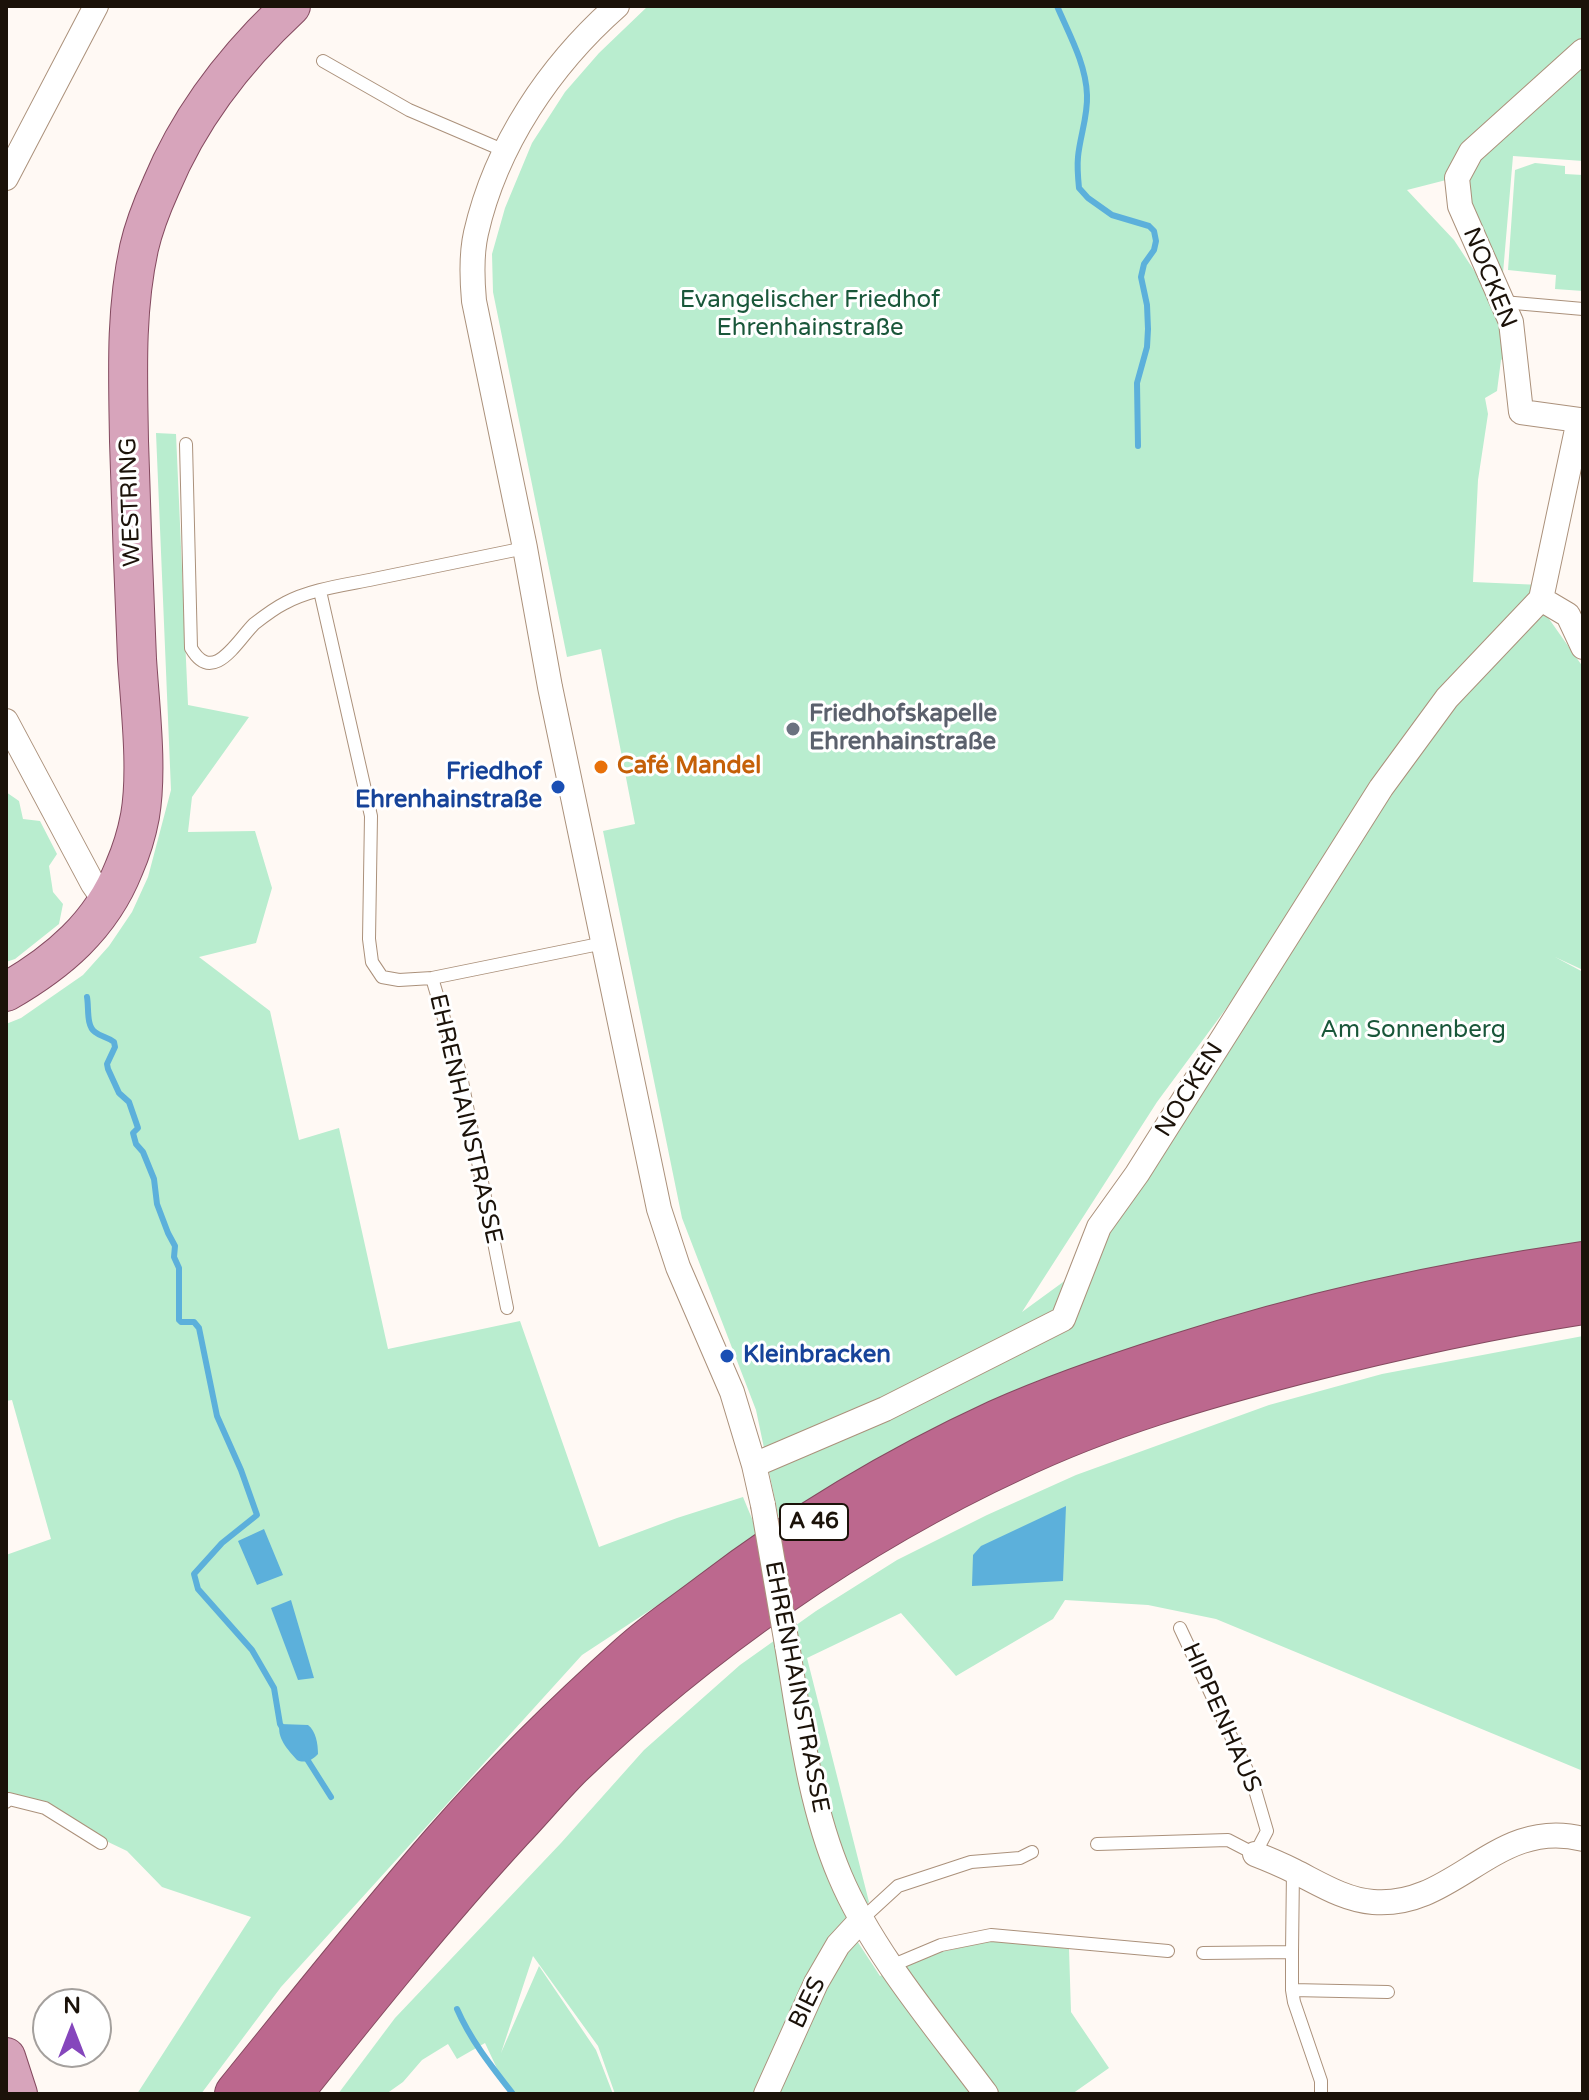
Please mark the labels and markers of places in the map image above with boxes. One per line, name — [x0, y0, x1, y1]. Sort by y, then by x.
place label: Friedhofskapelle Ehrenhainstraße — [809, 701, 997, 757]
marker: Friedhofskapelle Ehrenhainstraße — [784, 720, 802, 738]
place label: Café Mandel — [617, 753, 761, 781]
marker: Café Mandel — [592, 758, 610, 776]
place label: Friedhof Ehrenhainstraße — [355, 759, 542, 815]
marker: Friedhof Ehrenhainstraße — [549, 778, 567, 796]
place label: Kleinbracken — [743, 1342, 891, 1370]
marker: Kleinbracken — [718, 1347, 736, 1365]

